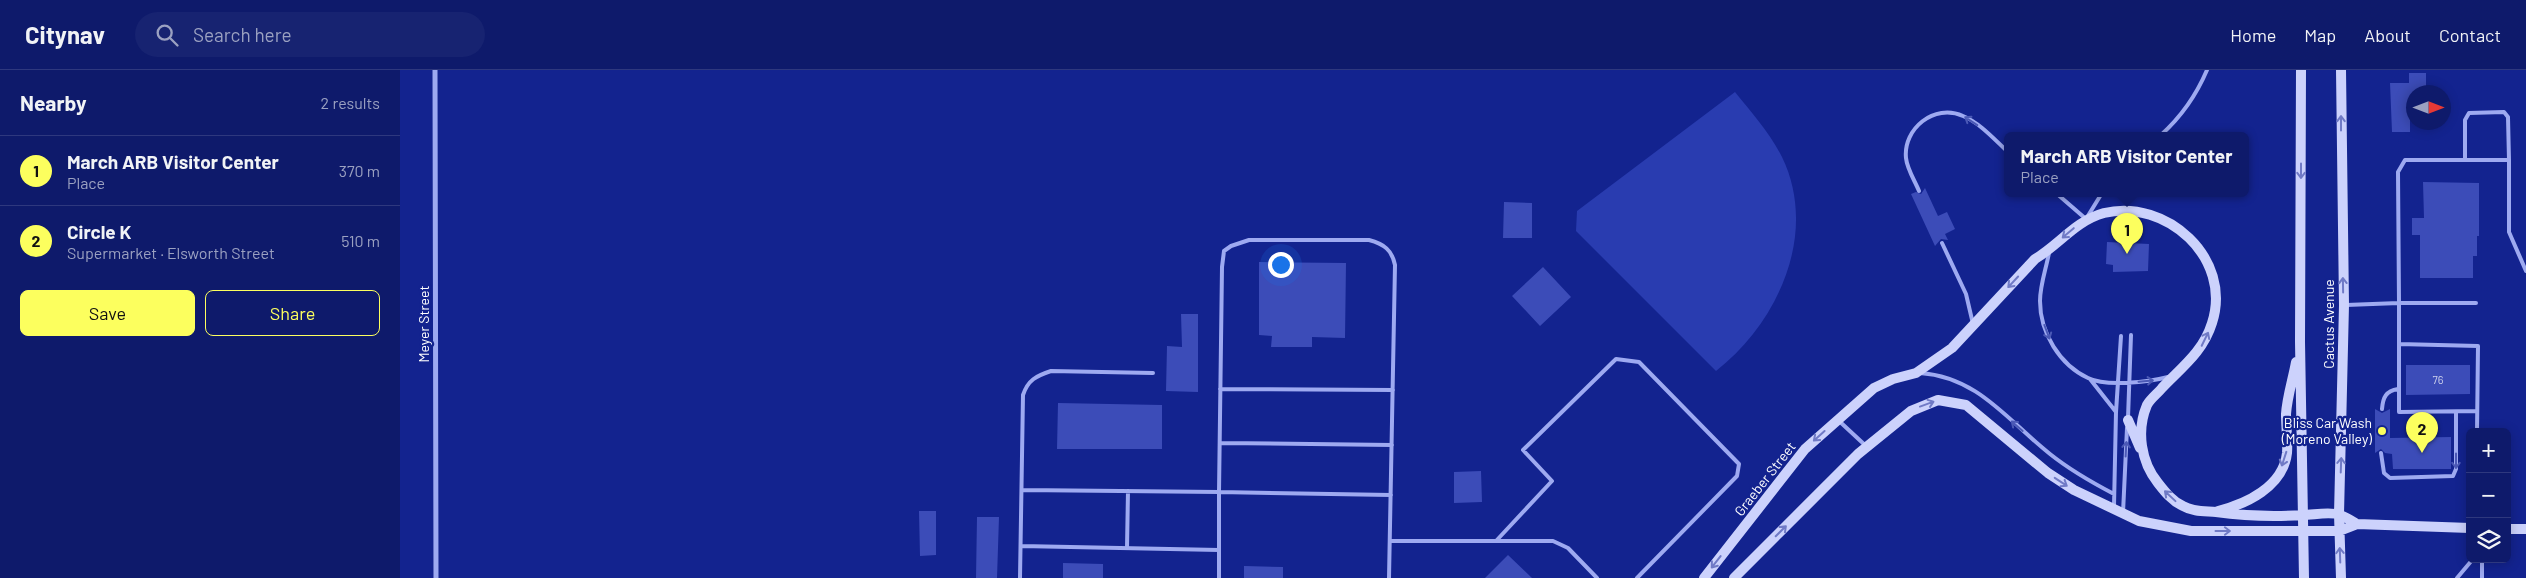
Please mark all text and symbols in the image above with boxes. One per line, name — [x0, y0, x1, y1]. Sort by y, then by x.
search box — [135, 12, 485, 57]
text: Citynav — [25, 20, 105, 49]
icon: search — [153, 21, 181, 49]
text: Search here — [193, 23, 292, 46]
text: Home — [2230, 24, 2276, 46]
text: Map — [2304, 24, 2336, 46]
text: About — [2364, 24, 2411, 46]
text: Contact — [2439, 24, 2501, 46]
north arrow — [2406, 85, 2451, 130]
text: Nearby — [20, 90, 86, 115]
text: 2 results — [321, 93, 380, 112]
one-way arrow — [1964, 115, 1978, 125]
one-way arrow — [2336, 115, 2346, 132]
popup — [2004, 132, 2249, 197]
text: March ARB Visitor Center — [2021, 144, 2232, 167]
text: March ARB Visitor Center — [67, 150, 279, 173]
text: 1 — [33, 161, 39, 180]
text: 370 m — [339, 161, 380, 180]
one-way arrow — [2296, 162, 2306, 179]
text: Place — [2021, 167, 2059, 186]
text: Place — [67, 173, 105, 192]
pin: 1 — [2111, 213, 2143, 254]
text: Circle K — [67, 220, 131, 243]
one-way arrow — [2062, 227, 2075, 238]
text: 2 — [32, 231, 40, 250]
text: 510 m — [341, 231, 380, 250]
text: Supermarket · Elsworth Street — [67, 243, 275, 262]
your location — [1268, 252, 1294, 278]
one-way arrow — [2007, 276, 2019, 289]
one-way arrow — [2338, 278, 2348, 294]
street label: Cactus Avenue — [2320, 279, 2337, 369]
street label: Meyer Street — [415, 285, 432, 363]
button: Save — [20, 290, 195, 336]
button: Share — [205, 290, 380, 336]
one-way arrow — [2043, 324, 2052, 339]
one-way arrow — [2200, 331, 2210, 346]
house number: 76 — [2433, 373, 2444, 386]
one-way arrow — [2138, 377, 2154, 386]
one-way arrow — [1919, 399, 1934, 408]
pin: 2 — [2406, 412, 2438, 453]
place label: Bliss Car Wash (Moreno Valley) — [2281, 414, 2372, 447]
one-way arrow — [2011, 420, 2024, 432]
marker: Bliss Car Wash (Moreno Valley) — [2376, 425, 2388, 437]
map controls — [2466, 428, 2511, 563]
button: + — [2466, 428, 2511, 473]
one-way arrow — [1812, 431, 1825, 442]
street label: Graeber Street — [1730, 438, 1799, 519]
one-way arrow — [2122, 441, 2131, 457]
one-way arrow — [2279, 450, 2288, 466]
one-way arrow — [2451, 452, 2461, 468]
one-way arrow — [2336, 458, 2345, 474]
button: − — [2466, 473, 2511, 518]
one-way arrow — [2054, 476, 2068, 487]
one-way arrow — [2164, 490, 2176, 502]
button: layers — [2466, 518, 2511, 563]
one-way arrow — [1774, 525, 1787, 537]
one-way arrow — [2214, 526, 2230, 536]
one-way arrow — [2335, 547, 2345, 563]
one-way arrow — [1711, 555, 1722, 568]

